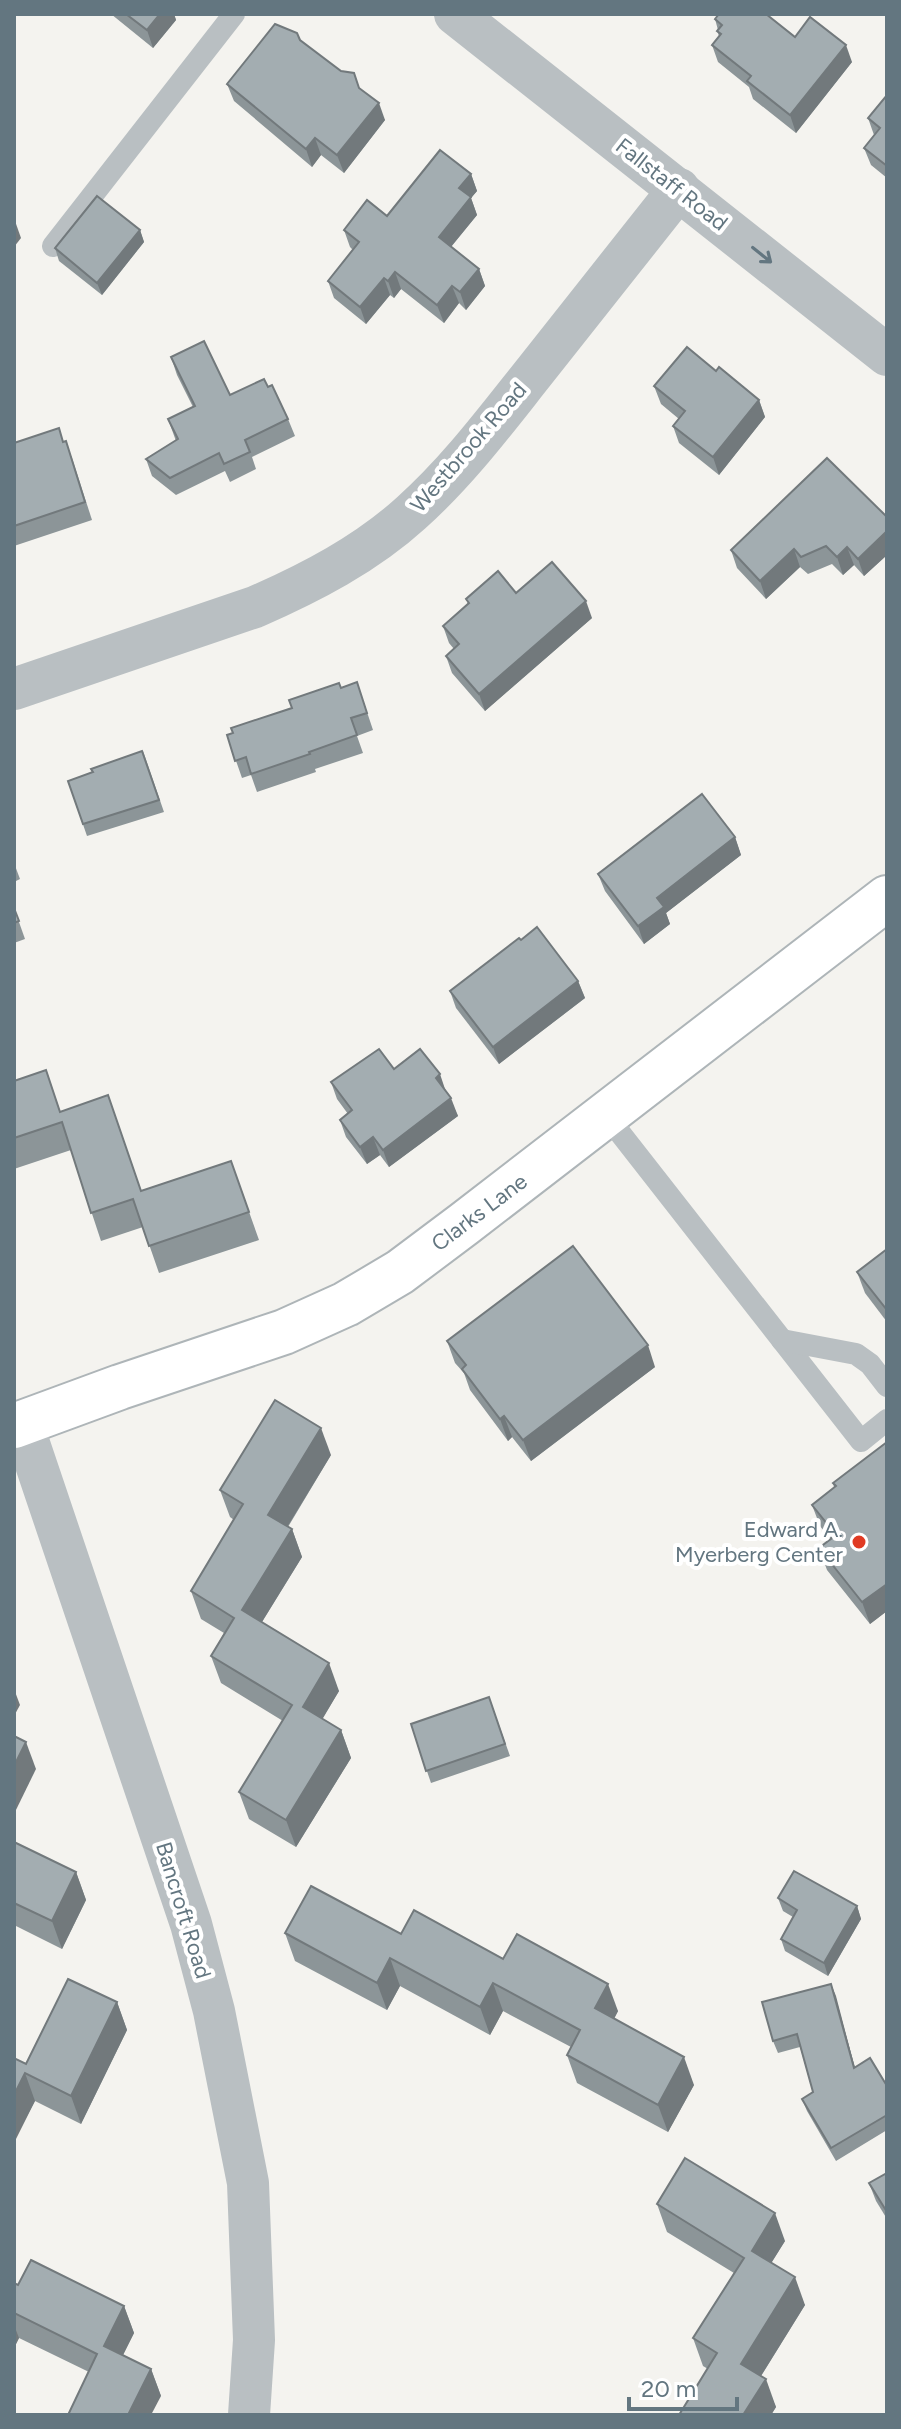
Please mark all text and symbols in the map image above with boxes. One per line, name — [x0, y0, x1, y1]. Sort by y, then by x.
street label: Fallstaff Road — [610, 132, 733, 237]
one-way arrow — [751, 247, 772, 264]
street label: Westbrook Road — [405, 377, 532, 518]
street label: Clarks Lane — [426, 1168, 532, 1257]
place label: Edward A. Myerberg Center — [675, 1516, 844, 1568]
marker: Edward A. Myerberg Center — [850, 1533, 868, 1551]
street label: Bancroft Road — [150, 1839, 217, 1982]
scale bar — [629, 2361, 737, 2411]
text: 20 m — [641, 2374, 696, 2403]

